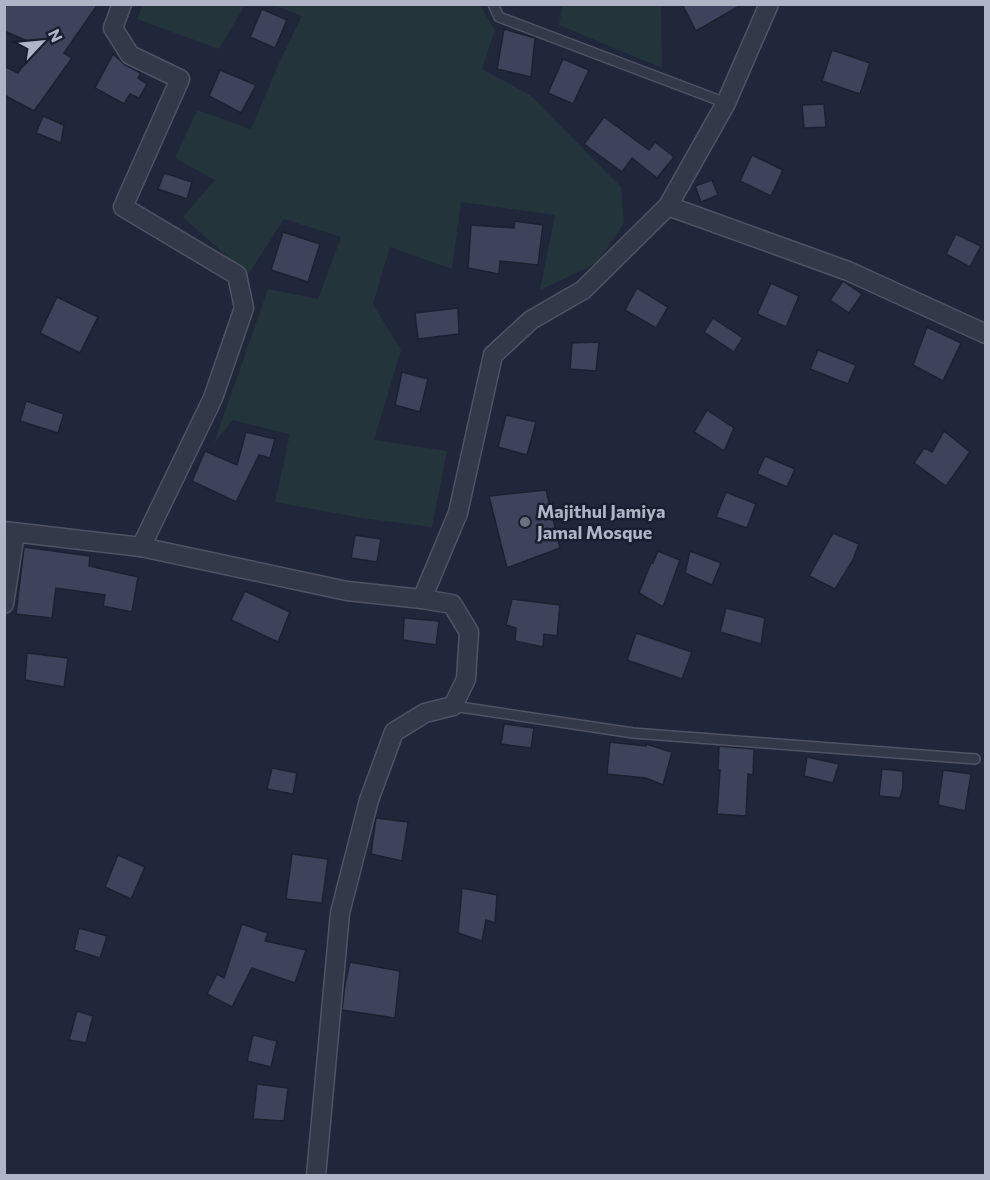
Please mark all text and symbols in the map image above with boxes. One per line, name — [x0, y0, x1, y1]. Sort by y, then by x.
north arrow — [12, 12, 72, 72]
text: N — [45, 26, 67, 45]
place label: Majithul Jamiya Jamal Mosque — [537, 500, 665, 543]
marker: Majithul Jamiya Jamal Mosque — [518, 515, 532, 529]

